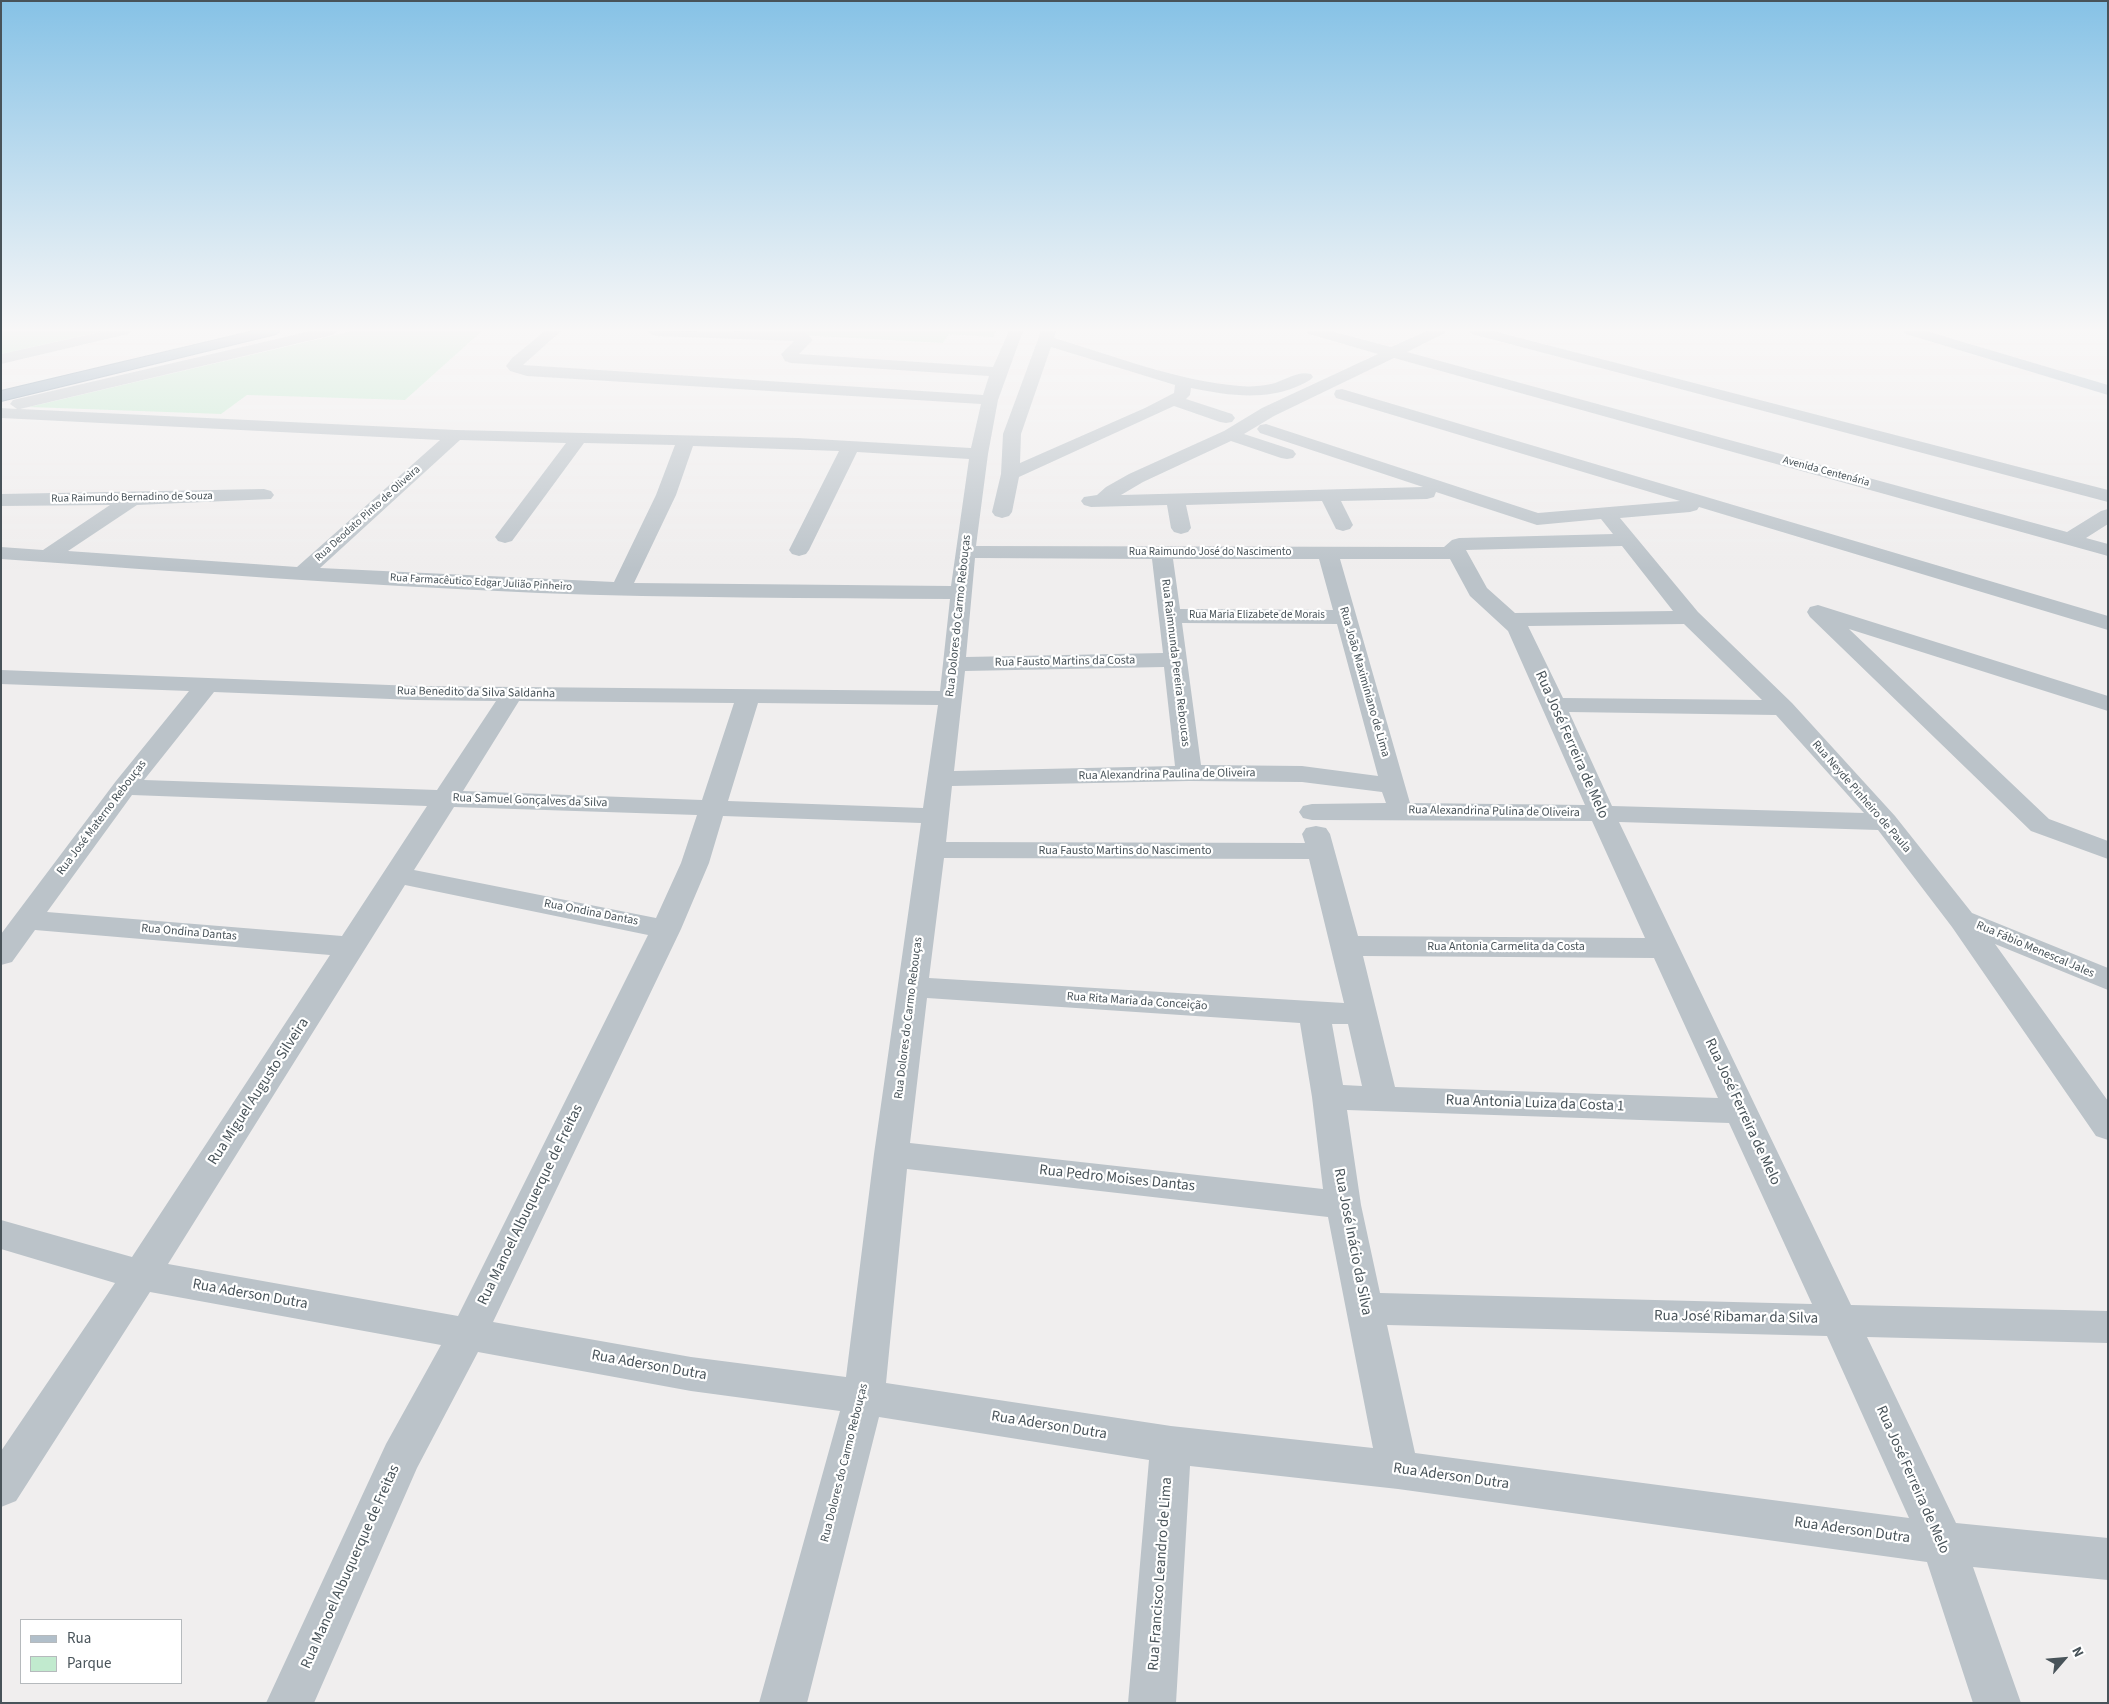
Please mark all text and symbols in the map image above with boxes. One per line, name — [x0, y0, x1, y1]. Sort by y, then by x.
street label: Avenida Centenária — [1781, 454, 1871, 490]
street label: Rua Deodato Pinto de Oliveira — [313, 463, 423, 565]
street label: Rua Raimundo Bernadino de Souza — [51, 490, 213, 506]
street label: Rua Dolores do Carmo Rebouças — [943, 534, 975, 698]
street label: Rua Raimundo José do Nascimento — [1129, 546, 1291, 560]
street label: Rua Farmacêutico Edgar Julião Pinheiro — [389, 572, 573, 594]
street label: Rua Raimnunda Pereira Reboucas — [1158, 578, 1192, 748]
street label: Rua João Maximiniano de Lima — [1336, 605, 1392, 759]
street label: Rua Maria Elizabete de Morais — [1189, 609, 1325, 623]
street label: Rua Fausto Martins da Costa — [995, 654, 1135, 670]
street label: Rua José Ferreira de Melo — [1530, 668, 1612, 822]
street label: Rua Benedito da Silva Saldanha — [397, 684, 555, 702]
street label: Rua Neyde Pinheiro de Paula — [1808, 738, 1914, 856]
street label: Rua José Materno Rebouças — [54, 758, 150, 878]
street label: Rua Alexandrina Paulina de Oliveira — [1078, 766, 1256, 784]
street label: Rua Samuel Gonçalves da Silva — [452, 791, 608, 811]
street label: Rua Alexandrina Pulina de Oliveira — [1408, 803, 1580, 821]
street label: Rua Fausto Martins do Nascimento — [1038, 844, 1212, 858]
street label: Rua Ondina Dantas — [543, 897, 639, 929]
street label: Rua Fábio Menescal Jales — [1974, 919, 2096, 981]
street label: Rua Ondina Dantas — [141, 922, 237, 944]
street label: Rua Dolores do Carmo Rebouças — [892, 936, 926, 1100]
street label: Rua Antonia Carmelita da Costa — [1427, 940, 1585, 954]
street label: Rua Rita Maria da Conceição — [1066, 990, 1208, 1014]
street label: Rua Miguel Augusto Silveira — [205, 1015, 313, 1169]
street label: Rua José Ferreira de Melo — [1700, 1036, 1784, 1188]
street label: Rua Antonia Luiza da Costa 1 — [1445, 1092, 1625, 1116]
street label: Rua Manoel Albuquerque de Freitas — [474, 1102, 588, 1308]
street label: Rua Pedro Moises Dantas — [1038, 1162, 1196, 1196]
street label: Rua José Inácio da Silva — [1329, 1167, 1375, 1317]
street label: Rua Aderson Dutra — [191, 1276, 309, 1314]
street label: Rua José Ribamar da Silva — [1654, 1308, 1818, 1328]
street label: Rua Aderson Dutra — [590, 1347, 708, 1385]
street label: Rua Dolores do Carmo Rebouças — [818, 1382, 872, 1544]
street label: Rua José Ferreira de Melo — [1871, 1403, 1953, 1557]
street label: Rua Aderson Dutra — [990, 1408, 1108, 1444]
street label: Rua Aderson Dutra — [1392, 1460, 1510, 1494]
street label: Rua Manoel Albuquerque de Freitas — [298, 1462, 404, 1672]
street label: Rua Francisco Leandro de Lima — [1145, 1477, 1177, 1671]
street label: Rua Aderson Dutra — [1793, 1514, 1911, 1548]
legend — [20, 1619, 182, 1684]
text: Rua — [67, 1628, 91, 1649]
north arrow — [2039, 1634, 2089, 1684]
text: N — [2066, 1644, 2088, 1661]
text: Parque — [67, 1653, 111, 1674]

